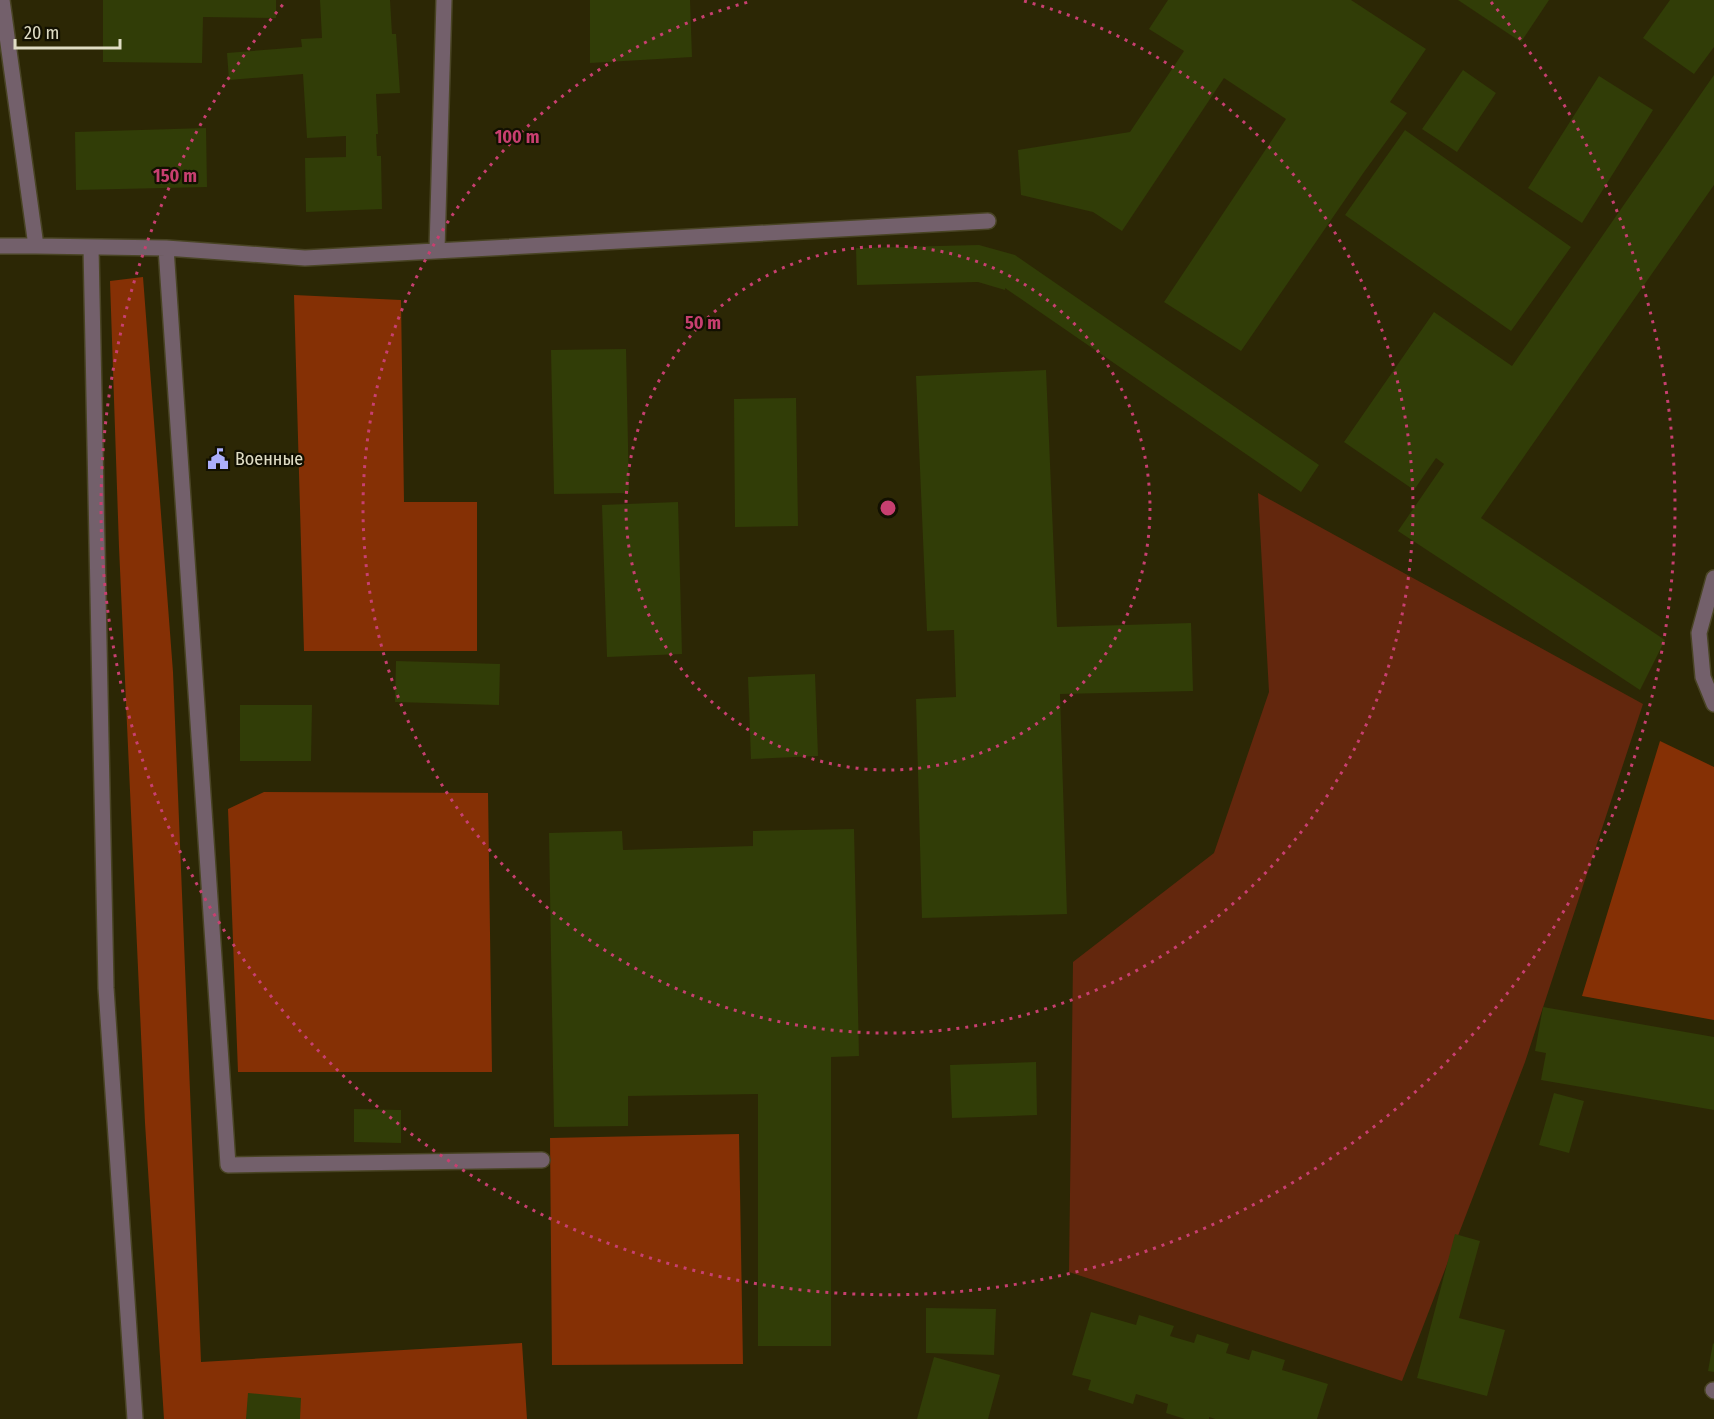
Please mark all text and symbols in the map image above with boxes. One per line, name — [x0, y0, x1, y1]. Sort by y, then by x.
scale bar — [15, 12, 120, 50]
text: 20 m — [24, 22, 59, 44]
text: 100 m — [495, 126, 539, 148]
text: 150 m — [153, 165, 197, 187]
text: 50 m — [685, 312, 721, 334]
public building icon: Военные — [206, 447, 230, 471]
place label: Военные — [235, 448, 303, 470]
centre of rings — [878, 498, 898, 518]

